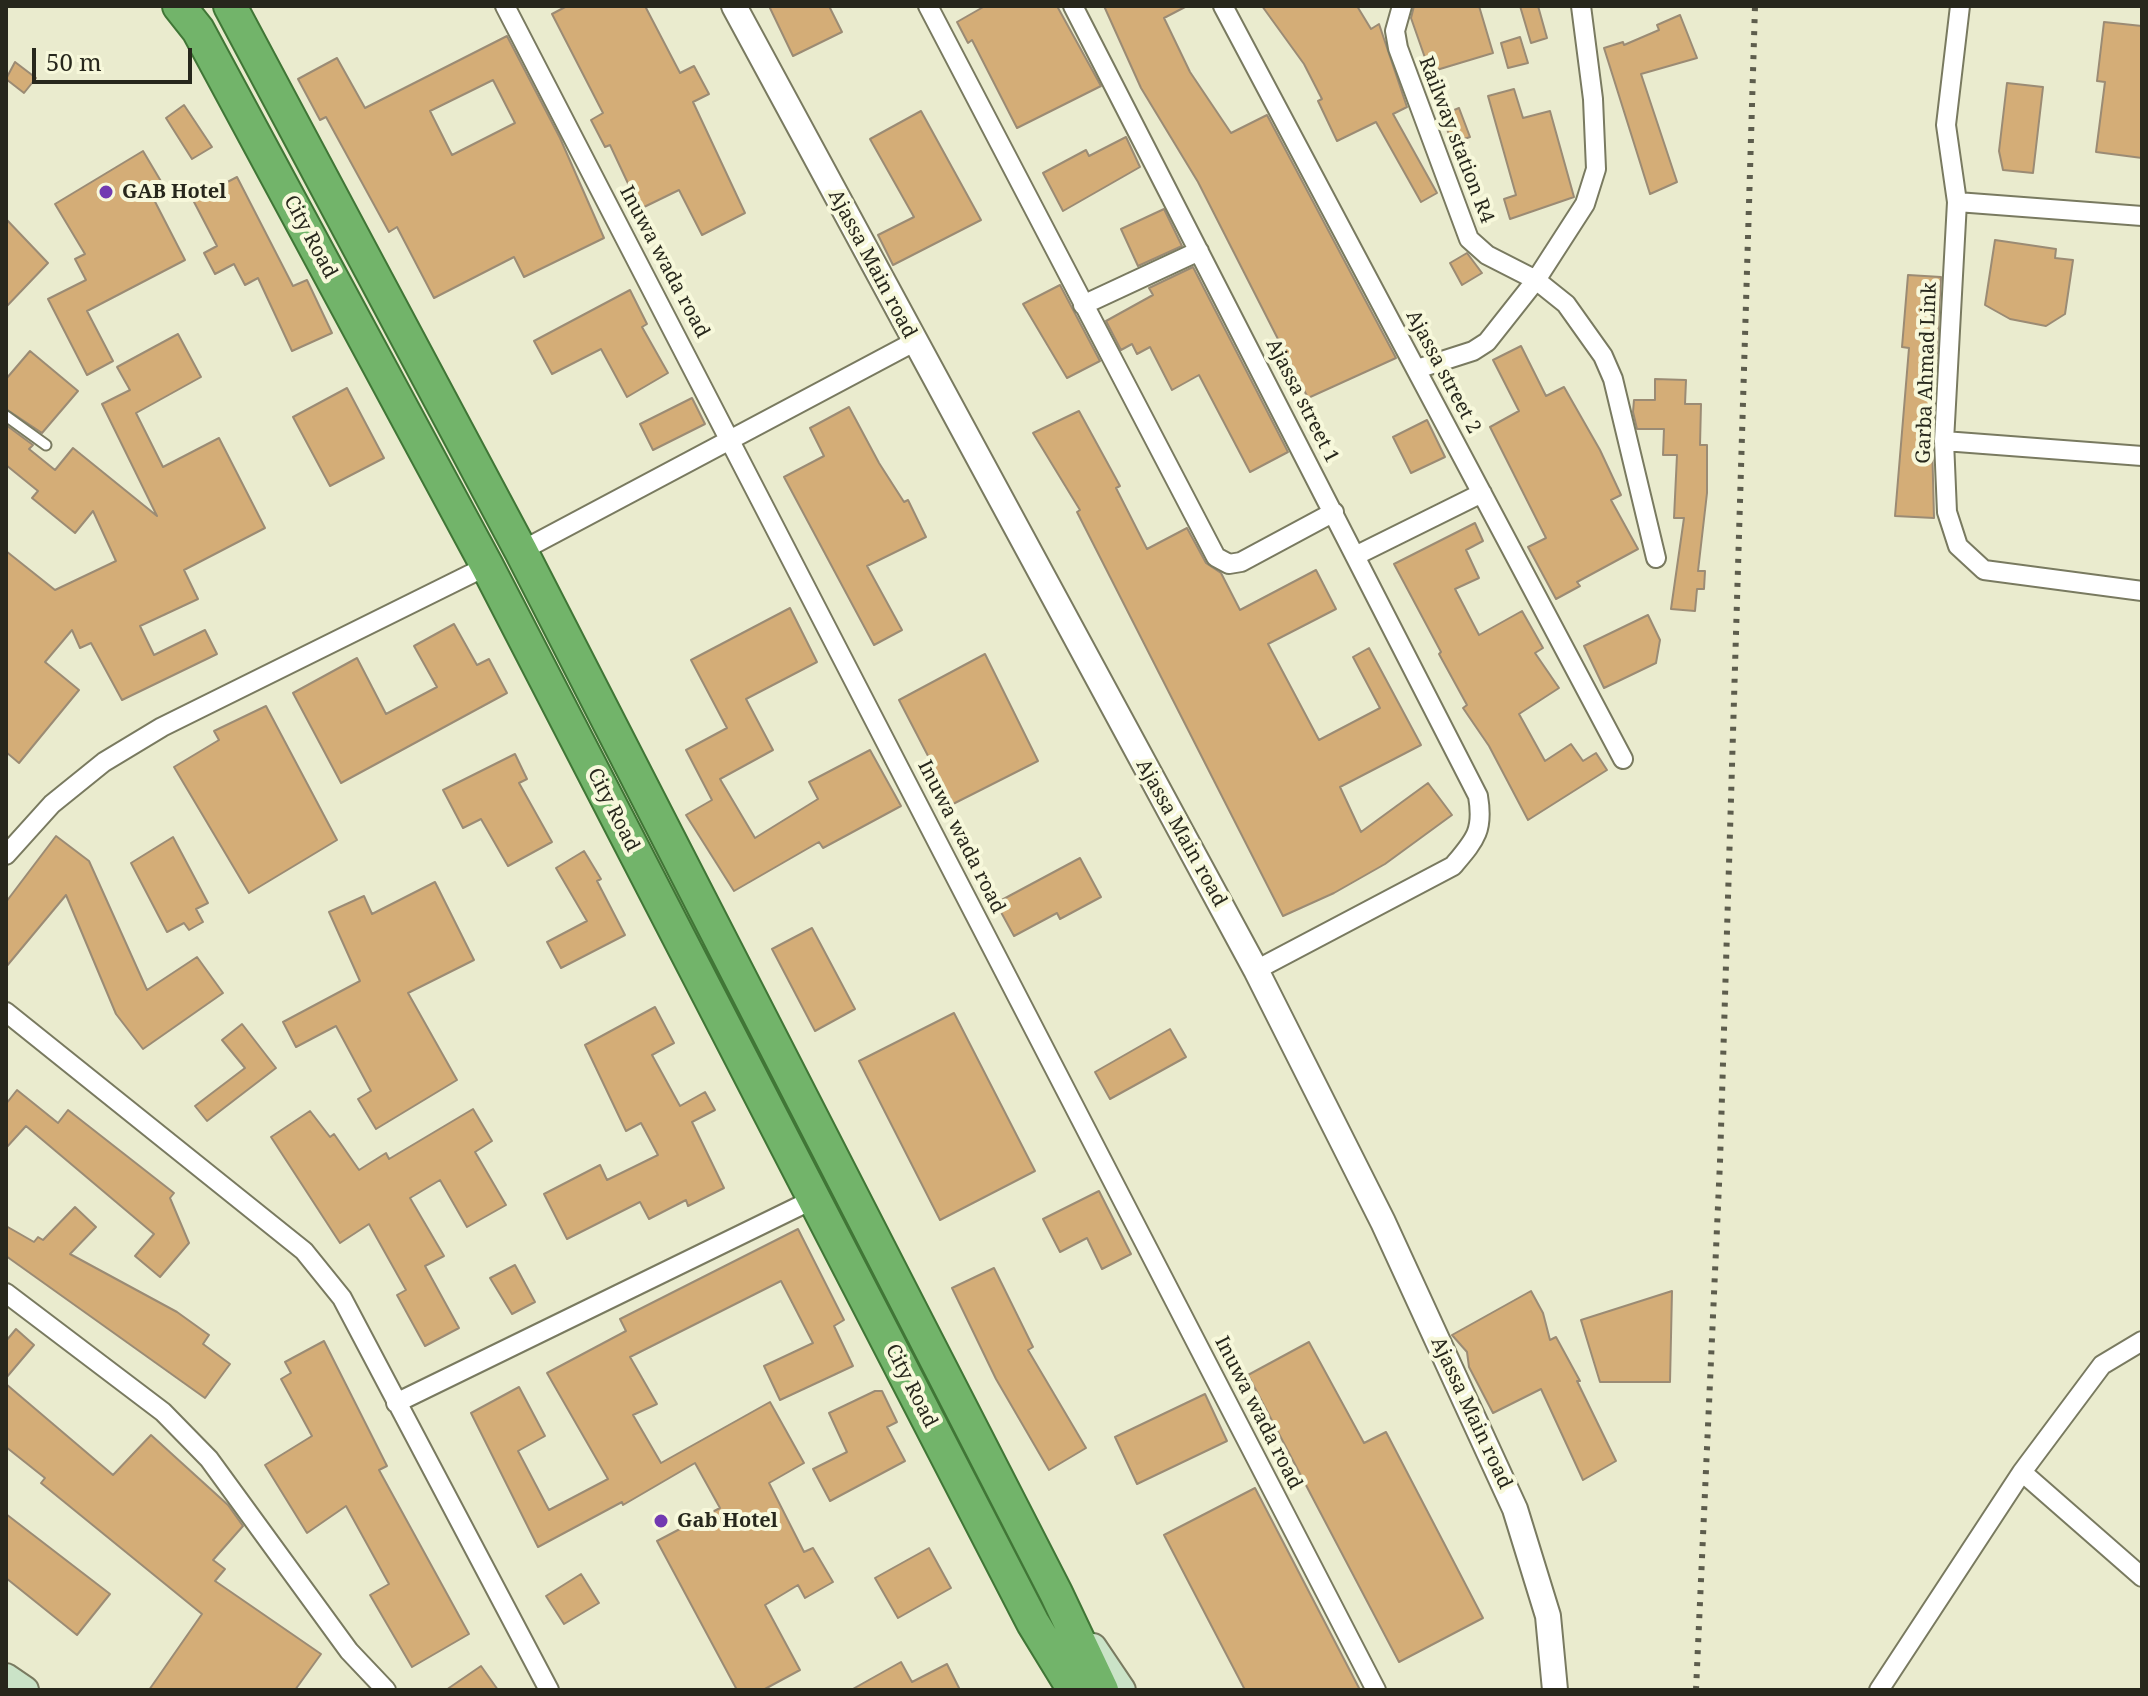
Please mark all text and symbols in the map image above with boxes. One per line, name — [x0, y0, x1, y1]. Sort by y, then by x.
scale bar — [36, 32, 196, 82]
text: 50 m — [46, 45, 102, 78]
street label: Railway station R4 — [1413, 53, 1499, 227]
place label: GAB Hotel — [122, 180, 226, 204]
street label: Inuwa wada road — [614, 182, 714, 342]
marker: GAB Hotel — [97, 183, 115, 201]
street label: Ajassa Main road — [823, 186, 921, 342]
street label: City Road — [278, 191, 342, 283]
street label: Garba Ahmad Link — [1912, 282, 1942, 464]
street label: Ajassa street 2 — [1400, 306, 1486, 438]
street label: Ajassa street 1 — [1260, 335, 1344, 467]
street label: Ajassa Main road — [1131, 755, 1231, 911]
street label: Inuwa wada road — [912, 757, 1010, 917]
street label: City Road — [582, 764, 644, 856]
street label: Inuwa wada road — [1209, 1333, 1307, 1493]
street label: Ajassa Main road — [1425, 1333, 1517, 1493]
street label: City Road — [880, 1340, 942, 1432]
place label: Gab Hotel — [677, 1509, 778, 1533]
marker: Gab Hotel — [652, 1512, 670, 1530]

